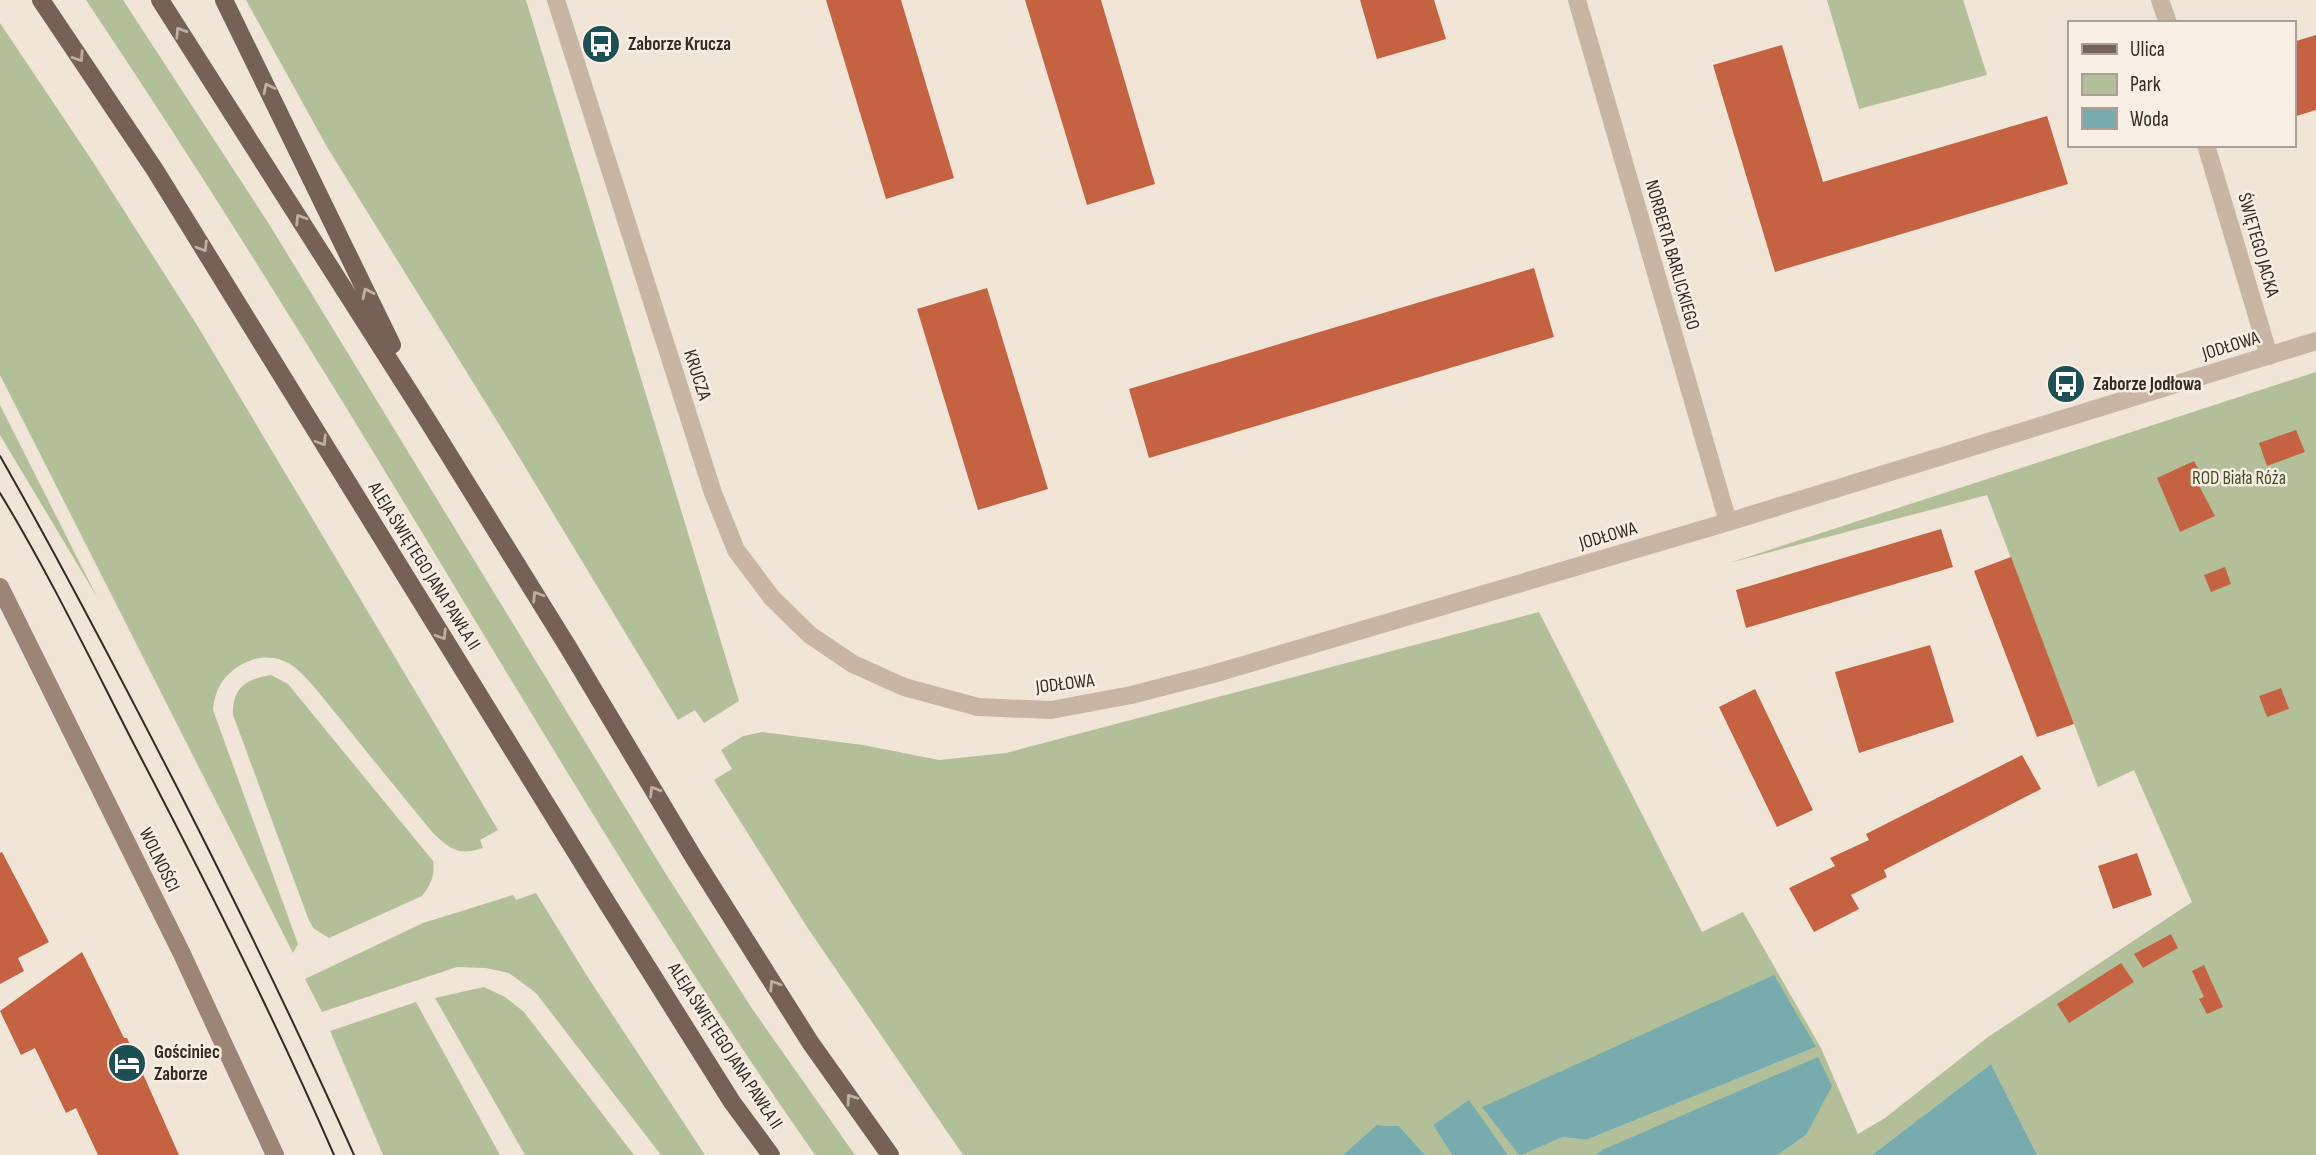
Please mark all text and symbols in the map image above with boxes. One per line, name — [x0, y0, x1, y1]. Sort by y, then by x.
legend — [2068, 21, 2295, 147]
bus stop icon: Zaborze Krucza — [580, 23, 622, 65]
one-way arrow — [176, 27, 189, 40]
place label: Zaborze Krucza — [628, 33, 731, 56]
text: Ulica — [2130, 37, 2165, 62]
one-way arrow — [71, 49, 84, 62]
text: Park — [2130, 72, 2161, 97]
one-way arrow — [262, 83, 276, 95]
text: Woda — [2130, 107, 2169, 132]
street label: NORBERTA BARLICKIEGO — [1640, 177, 1704, 333]
street label: ŚWIĘTEGO JACKA — [2232, 190, 2284, 301]
one-way arrow — [295, 213, 308, 226]
one-way arrow — [195, 240, 208, 253]
one-way arrow — [361, 288, 375, 300]
street label: JODŁOWA — [2199, 326, 2263, 366]
street label: KRUCZA — [678, 347, 716, 404]
bus stop icon: Zaborze Jodłowa — [2045, 363, 2087, 405]
place label: Zaborze Jodłowa — [2093, 373, 2202, 396]
one-way arrow — [314, 433, 327, 446]
park label: ROD Biała Róża — [2192, 467, 2286, 490]
street label: ALEJA ŚWIĘTEGO JANA PAWŁA II — [362, 477, 485, 654]
street label: JODŁOWA — [1576, 517, 1640, 555]
one-way arrow — [532, 591, 545, 604]
one-way arrow — [434, 627, 447, 640]
street label: JODŁOWA — [1034, 669, 1096, 699]
one-way arrow — [650, 786, 663, 799]
street label: WOLNOŚCI — [134, 824, 184, 896]
street label: ALEJA ŚWIĘTEGO JANA PAWŁA II — [662, 958, 787, 1134]
one-way arrow — [770, 979, 783, 992]
place label: Gościniec Zaborze — [154, 1041, 220, 1086]
hotel icon: Gościniec Zaborze — [106, 1042, 148, 1084]
one-way arrow — [847, 1094, 859, 1107]

